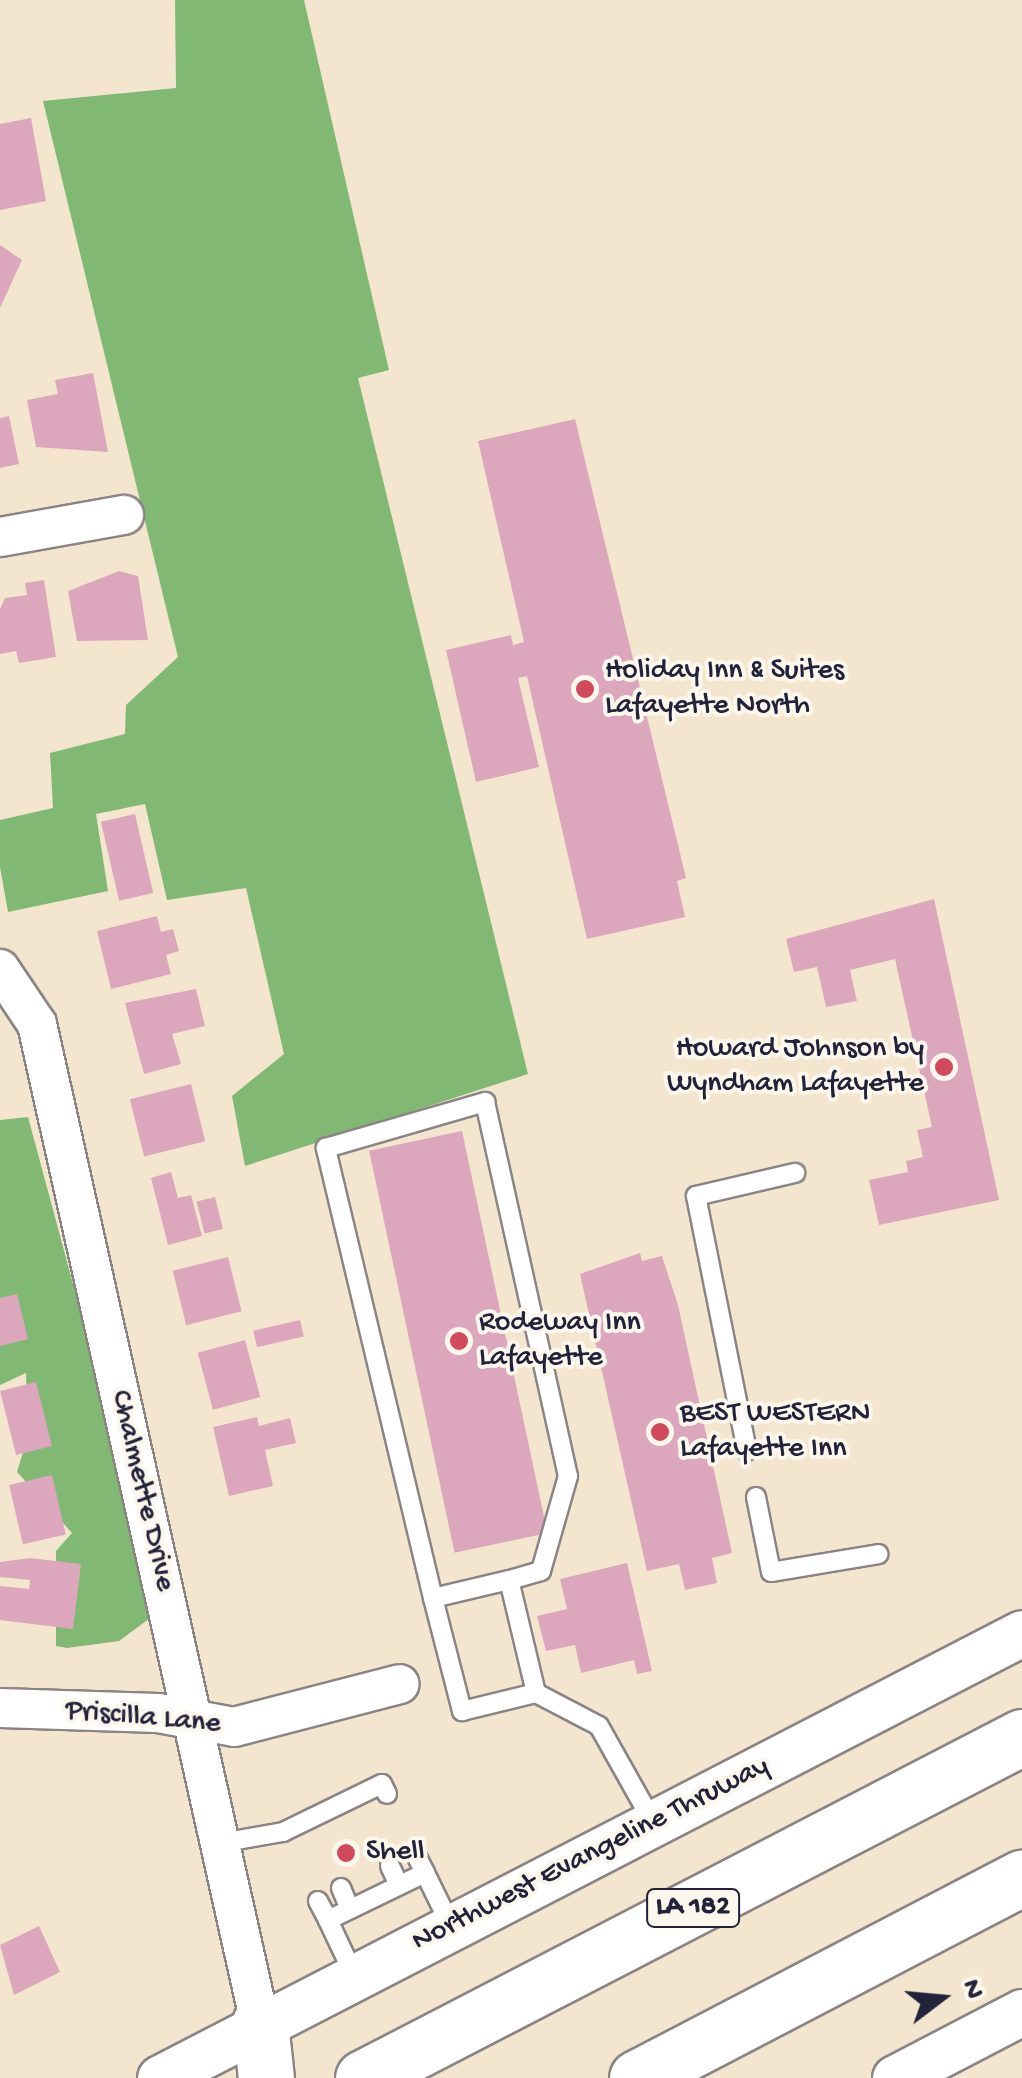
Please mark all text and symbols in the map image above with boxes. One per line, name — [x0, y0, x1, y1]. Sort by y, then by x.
place label: Holiday Inn & Suites Lafayette North — [605, 654, 844, 724]
marker: Holiday Inn & Suites Lafayette North — [574, 678, 596, 700]
place label: Howard Johnson by Wyndham Lafayette — [667, 1032, 924, 1102]
marker: Howard Johnson by Wyndham Lafayette — [933, 1056, 955, 1078]
place label: Rodeway Inn Lafayette — [479, 1306, 641, 1376]
marker: Rodeway Inn Lafayette — [448, 1330, 470, 1352]
street label: Chalmette Drive — [100, 1387, 182, 1595]
place label: BEST WESTERN Lafayette Inn — [680, 1397, 870, 1468]
marker: BEST WESTERN Lafayette Inn — [649, 1421, 671, 1443]
street label: Priscilla Lane — [64, 1694, 222, 1744]
street label: Northwest Evangeline Thruway — [407, 1749, 775, 1961]
place label: Shell — [366, 1835, 425, 1871]
marker: Shell — [335, 1842, 357, 1864]
road number: LA 182 — [646, 1885, 740, 1931]
north arrow — [892, 1948, 992, 2048]
text: N — [953, 1976, 990, 2003]

